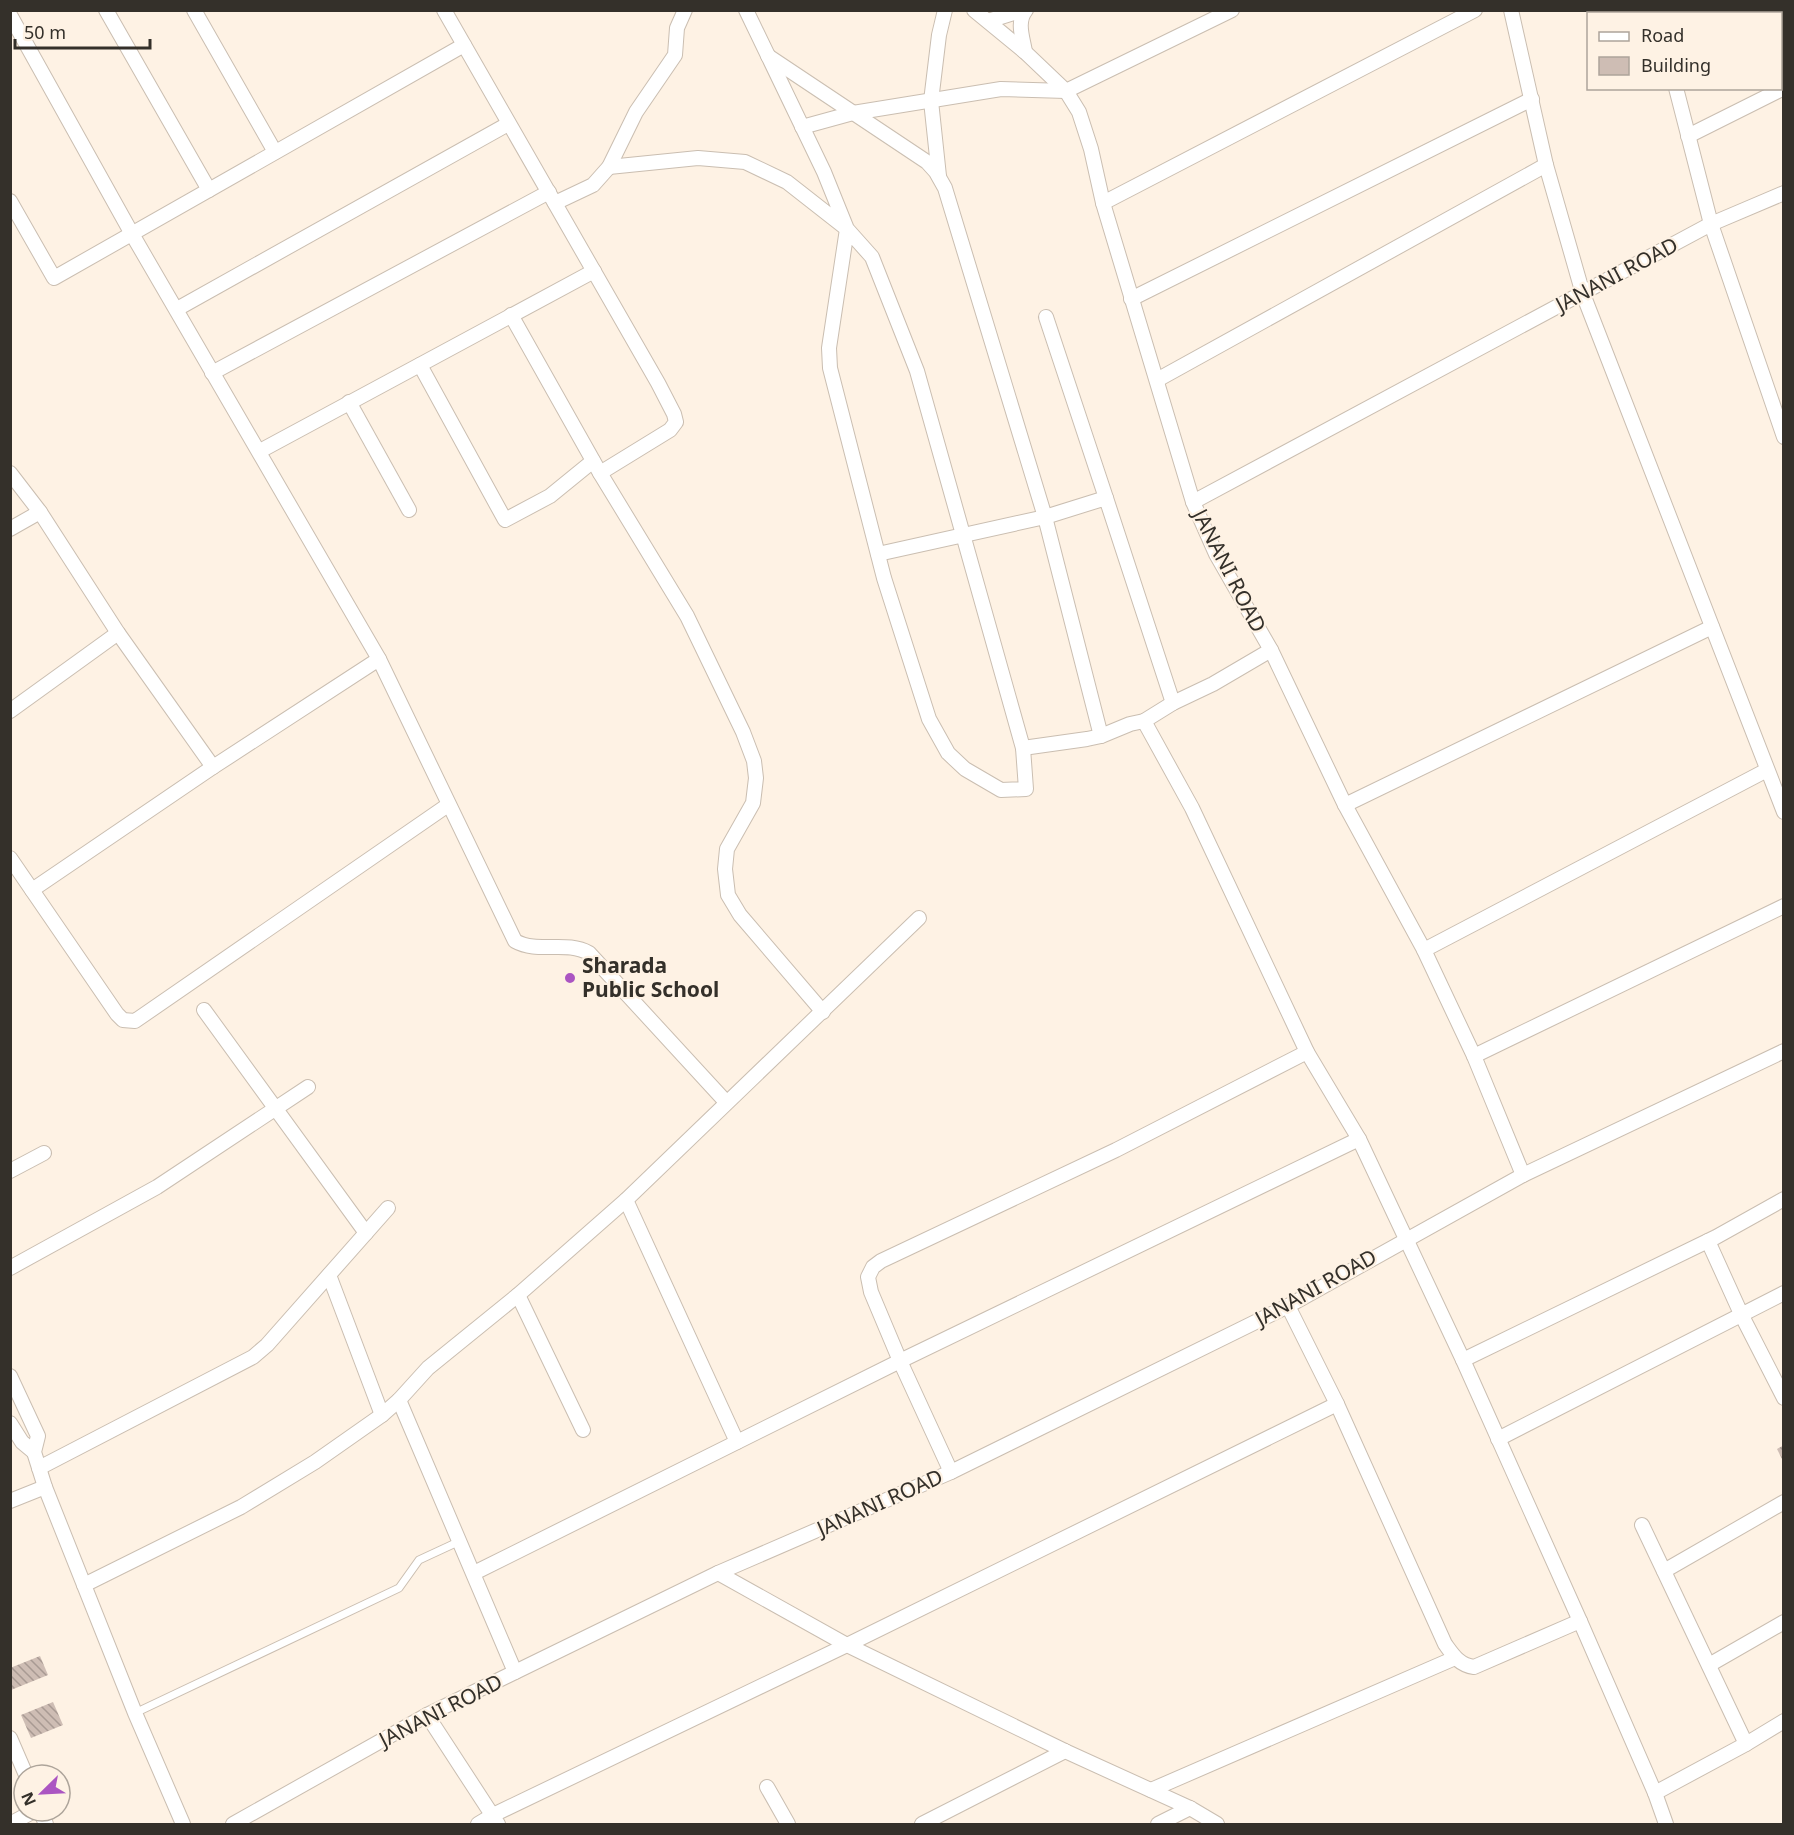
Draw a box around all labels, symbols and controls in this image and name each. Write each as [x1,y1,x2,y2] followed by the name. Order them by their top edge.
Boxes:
[15,12,150,50] scale bar
[1587,12,1782,90] legend
[24,20,66,44] text: 50 m
[1641,23,1684,47] text: Road
[1641,53,1711,77] text: Building
[1549,230,1683,319] street label: JANANI ROAD
[1186,502,1273,637] street label: JANANI ROAD
[582,951,719,1003] place label: Sharada Public School
[563,971,577,985] marker: Sharada Public School
[1248,1242,1381,1333] street label: JANANI ROAD
[810,1462,947,1543] street label: JANANI ROAD
[372,1667,507,1754] street label: JANANI ROAD
[12,1763,72,1823] north arrow
[16,1789,41,1810] text: N

